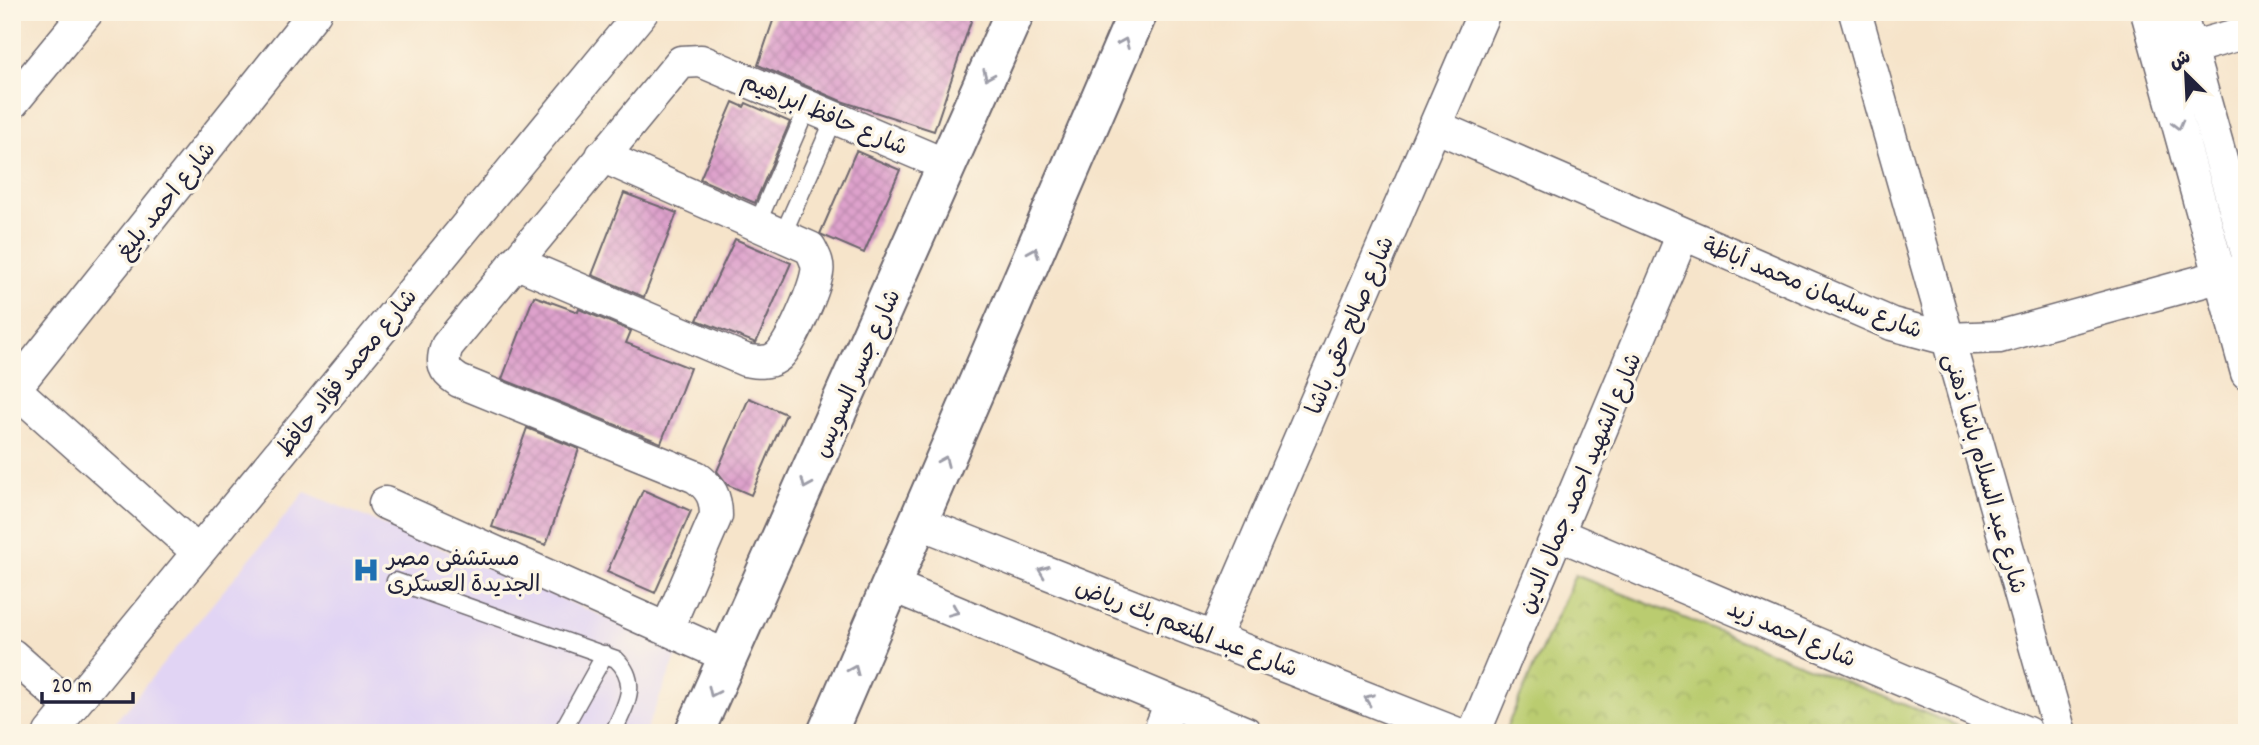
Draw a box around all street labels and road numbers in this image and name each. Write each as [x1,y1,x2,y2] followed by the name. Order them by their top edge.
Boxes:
[735,66,912,166] street label: شارع حافظ ابراهيم
[110,136,226,268] street label: شارع احمد بليغ
[1697,230,1927,349] street label: شارع سليمان محمد أباظة
[1300,232,1405,421] street label: شارع صالح حقى باشا
[270,283,427,466] street label: شارع محمد فؤاد حافظ
[807,285,911,464] street label: شارع جسر السويس
[1512,349,1652,620] street label: شارع الشهيد احمد جمال الدين
[1932,350,2033,598] street label: شارع عبد السلام باشا ذهنى
[1070,573,1302,688] street label: شارع عبد المنعم بك رياض
[1721,594,1860,678] street label: شارع احمد زيد

